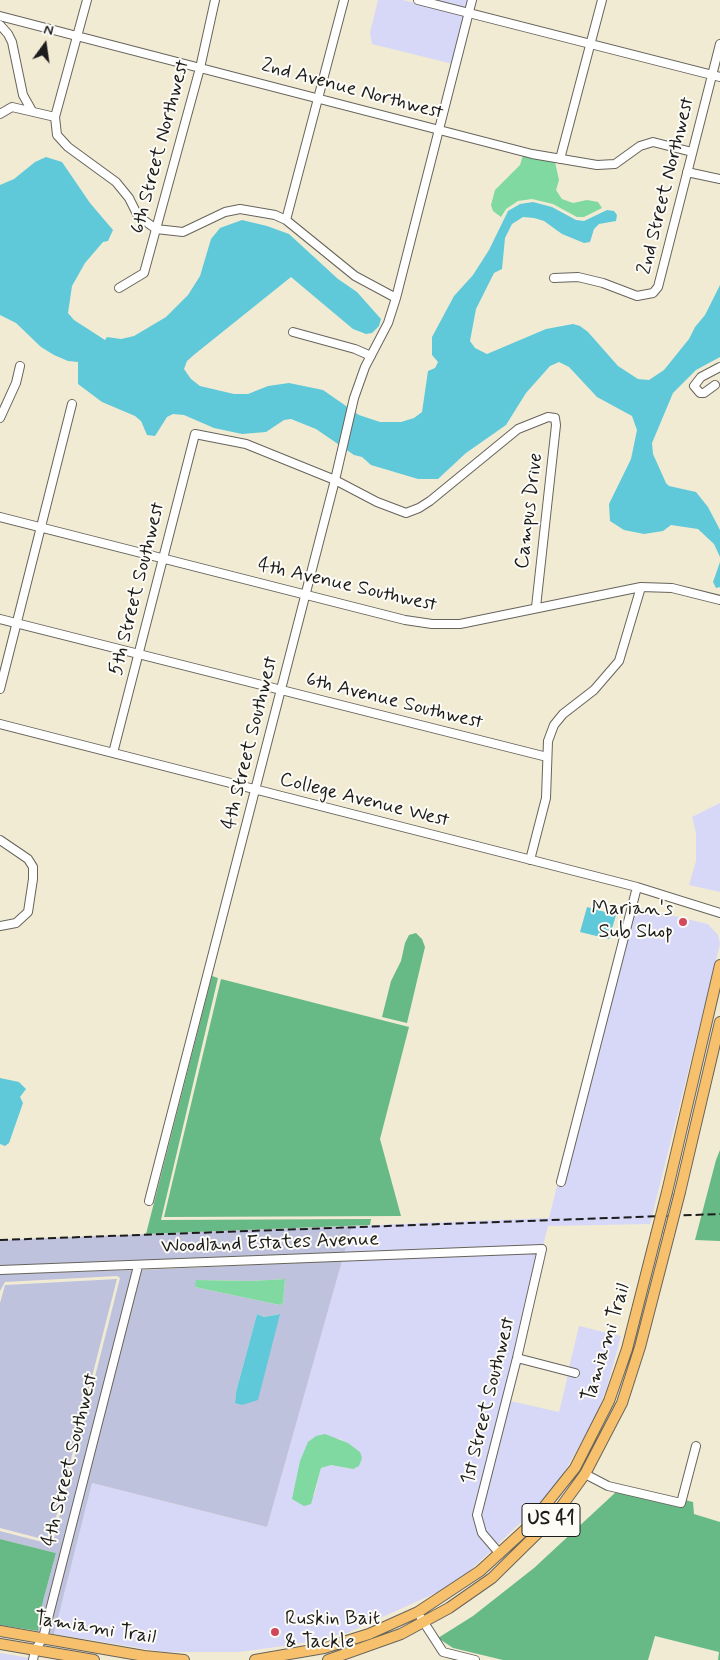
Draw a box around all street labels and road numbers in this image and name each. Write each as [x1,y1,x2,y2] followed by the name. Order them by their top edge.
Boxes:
[258,54,446,126] street label: 2nd Avenue Northwest
[126,57,196,237] street label: 6th Street Northwest
[633,95,701,277] street label: 2nd Street Northwest
[511,451,549,571] street label: Campus Drive
[105,500,171,678] street label: 5th Street Southwest
[255,554,439,618] street label: 4th Avenue Southwest
[218,654,284,832] street label: 4th Street Southwest
[303,668,485,736] street label: 6th Avenue Southwest
[277,768,451,834] street label: College Avenue West
[161,1228,379,1260] street label: Woodland Estates Avenue
[578,1281,636,1405] street label: Tamiami Trail
[457,1315,521,1487] street label: 1st Street Southwest
[38,1371,104,1549] street label: 4th Street Southwest
[522,1504,580,1536] road number: US 41
[33,1608,157,1650] street label: Tamiami Trail

